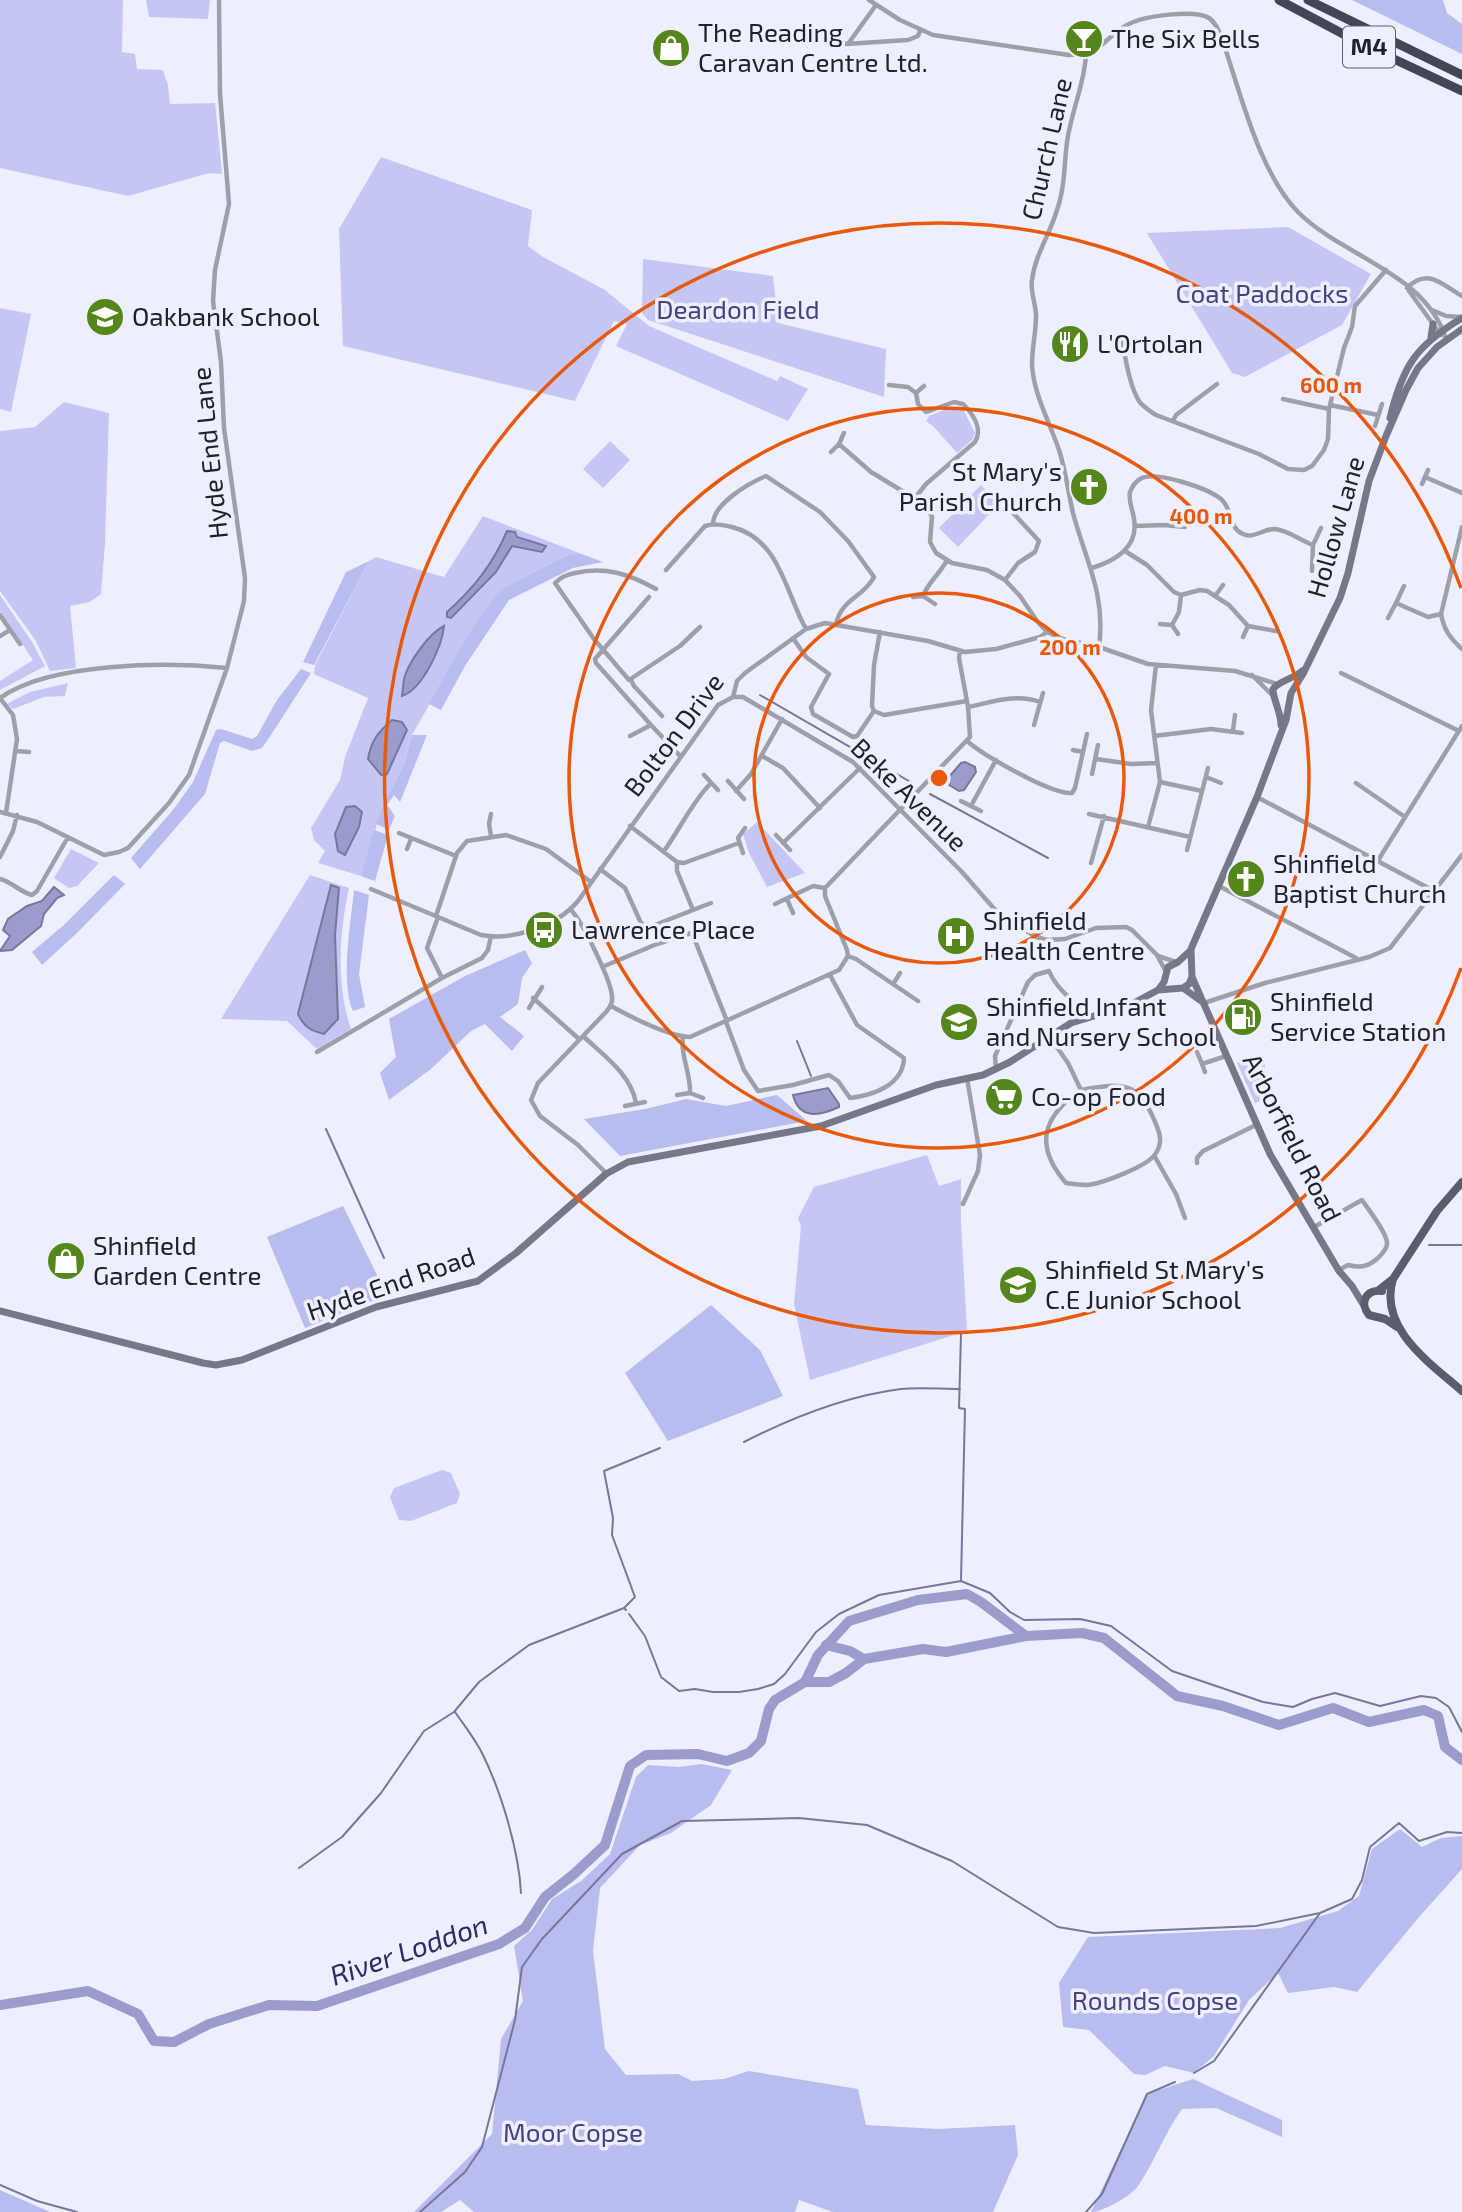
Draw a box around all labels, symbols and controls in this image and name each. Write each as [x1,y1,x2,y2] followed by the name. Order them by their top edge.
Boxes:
[698,16,928,77] place label: The Reading Caravan Centre Ltd.
[1063,18,1105,60] bar icon: The Six Bells
[1111,22,1260,53] place label: The Six Bells
[650,27,692,69] shop icon: The Reading Caravan Centre Ltd.
[1343,27,1395,68] road number: M4
[1014,74,1077,223] street label: Church Lane
[1176,277,1348,308] park label: Coat Paddocks
[656,293,820,324] park label: Deardon Field
[84,296,126,338] school or university icon: Oakbank School
[132,300,320,331] place label: Oakbank School
[1049,323,1091,365] restaurant icon: L'Ortolan
[1097,327,1203,358] place label: L'Ortolan
[184,366,233,541] street label: Hyde End Lane
[1300,372,1362,397] text: 600 m
[1300,452,1370,601] street label: Hollow Lane
[899,455,1062,516] place label: St Mary's Parish Church
[1068,466,1110,508] church icon: St Mary's Parish Church
[1170,503,1232,528] text: 400 m
[1039,634,1101,659] text: 200 m
[617,667,729,802] street label: Bolton Drive
[846,731,974,857] street label: Beke Avenue
[927,766,951,790] centre of rings
[1273,847,1446,908] place label: Shinfield Baptist Church
[1225,858,1267,900] church icon: Shinfield Baptist Church
[983,904,1145,965] place label: Shinfield Health Centre
[523,909,565,951] bus stop icon: Lawrence Place
[571,913,755,944] place label: Lawrence Place
[935,915,977,957] hospital icon: Shinfield Health Centre
[1270,985,1446,1046] place label: Shinfield Service Station
[986,990,1216,1051] place label: Shinfield Infant and Nursery School
[1222,996,1264,1038] fuel station icon: Shinfield Service Station
[938,1001,980,1043] school or university icon: Shinfield Infant and Nursery School
[1238,1048,1349,1227] street label: Arborfield Road
[983,1076,1025,1118] supermarket icon: Co-op Food
[1031,1080,1166,1111] place label: Co-op Food
[93,1229,261,1290] place label: Shinfield Garden Centre
[302,1239,479,1326] street label: Hyde End Road
[45,1240,87,1282] shop icon: Shinfield Garden Centre
[1045,1253,1264,1314] place label: Shinfield St Mary's C.E Junior School
[997,1264,1039,1306] school or university icon: Shinfield St Mary's C.E Junior School
[325,1906,492,1992] water label: River Loddon
[1072,1984,1238,2015] park label: Rounds Copse
[503,2116,643,2147] park label: Moor Copse

